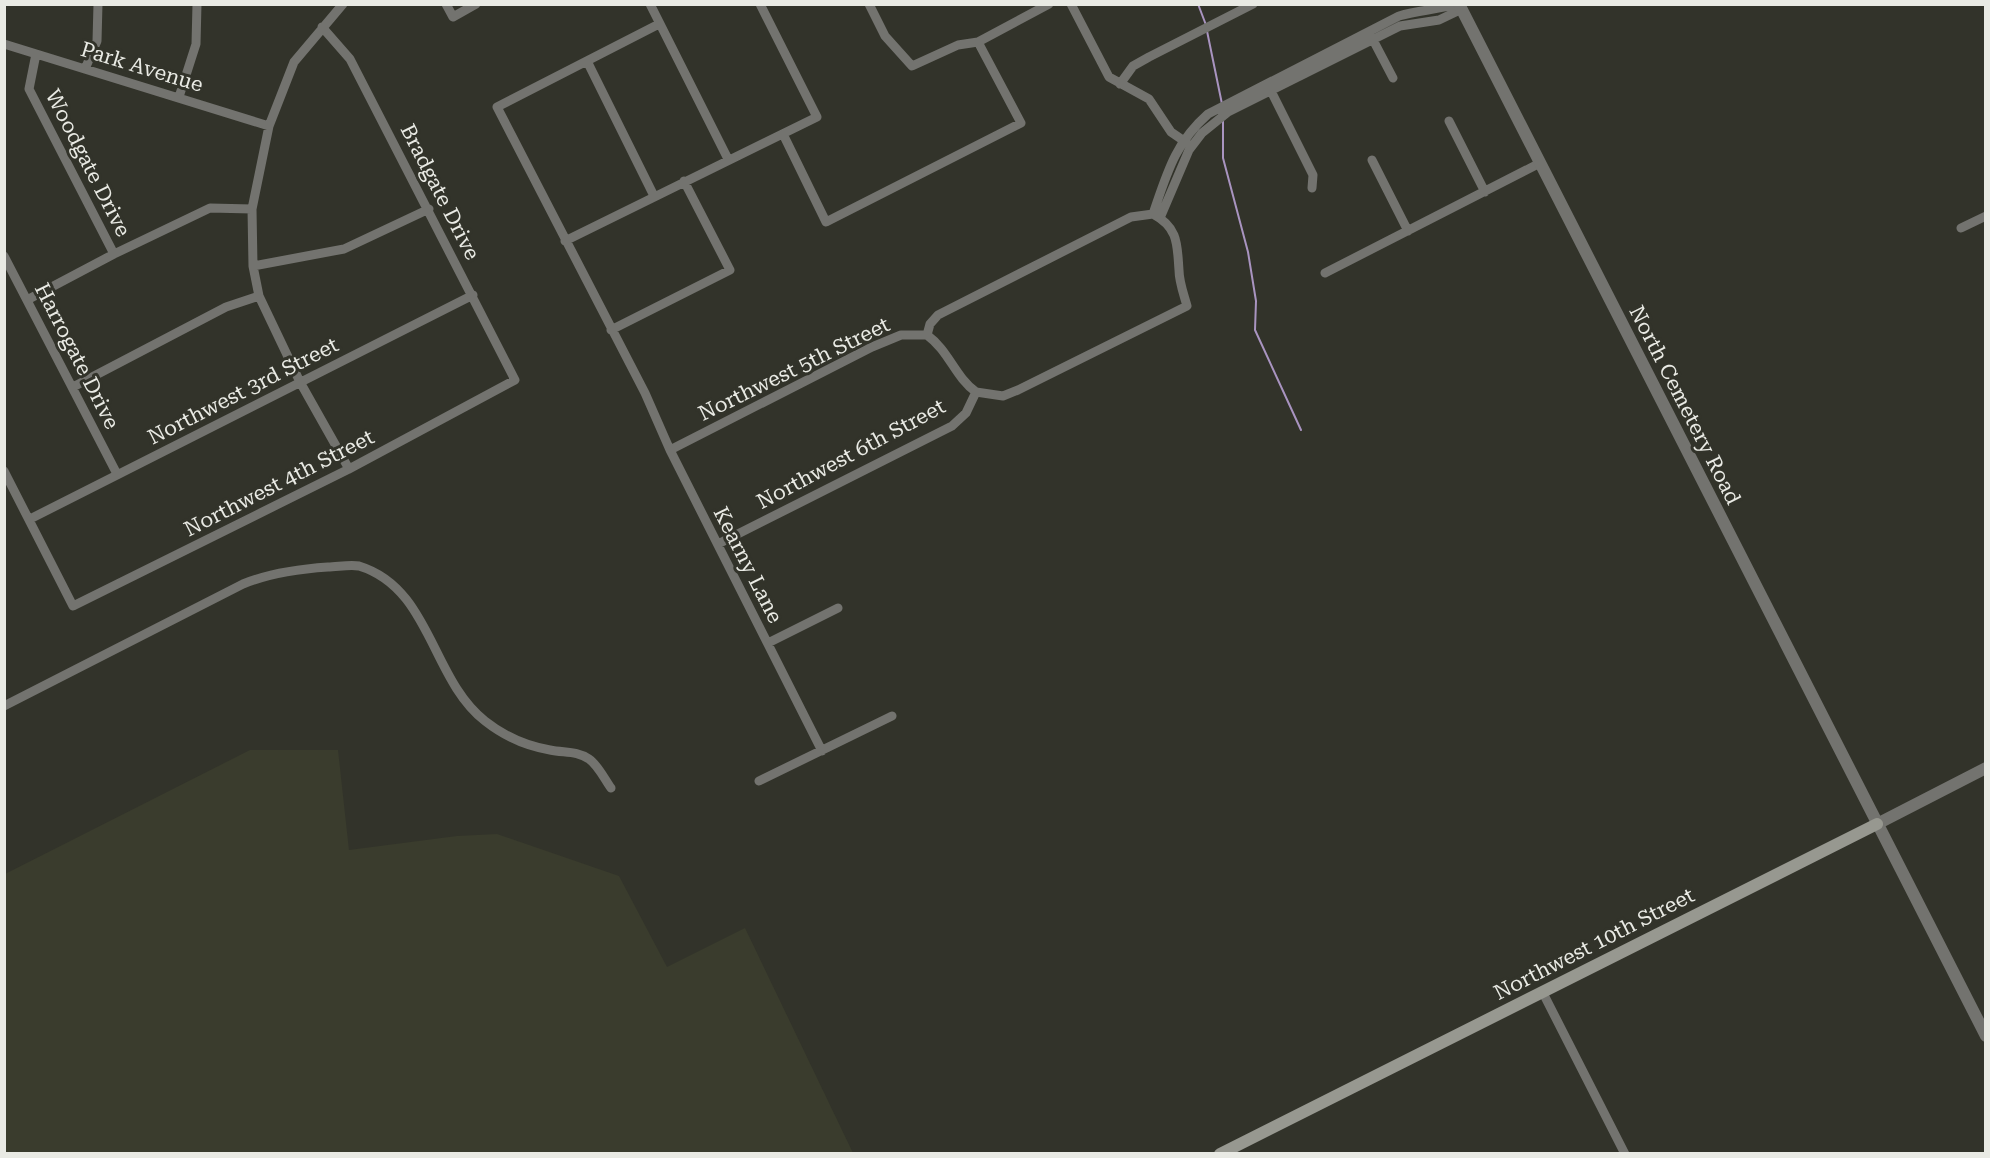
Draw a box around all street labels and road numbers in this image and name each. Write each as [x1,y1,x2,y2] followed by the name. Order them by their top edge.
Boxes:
[78,37,206,97] street label: Park Avenue
[41,85,135,241] street label: Woodgate Drive
[395,120,485,264] street label: Bradgate Drive
[30,279,124,433] street label: Harrogate Drive
[1624,302,1746,509] street label: North Cemetery Road
[694,312,894,426] street label: Northwest 5th Street
[144,332,342,449] street label: Northwest 3rd Street
[753,394,949,514] street label: Northwest 6th Street
[180,425,378,541] street label: Northwest 4th Street
[708,503,788,627] street label: Kearny Lane
[1490,883,1698,1005] street label: Northwest 10th Street

